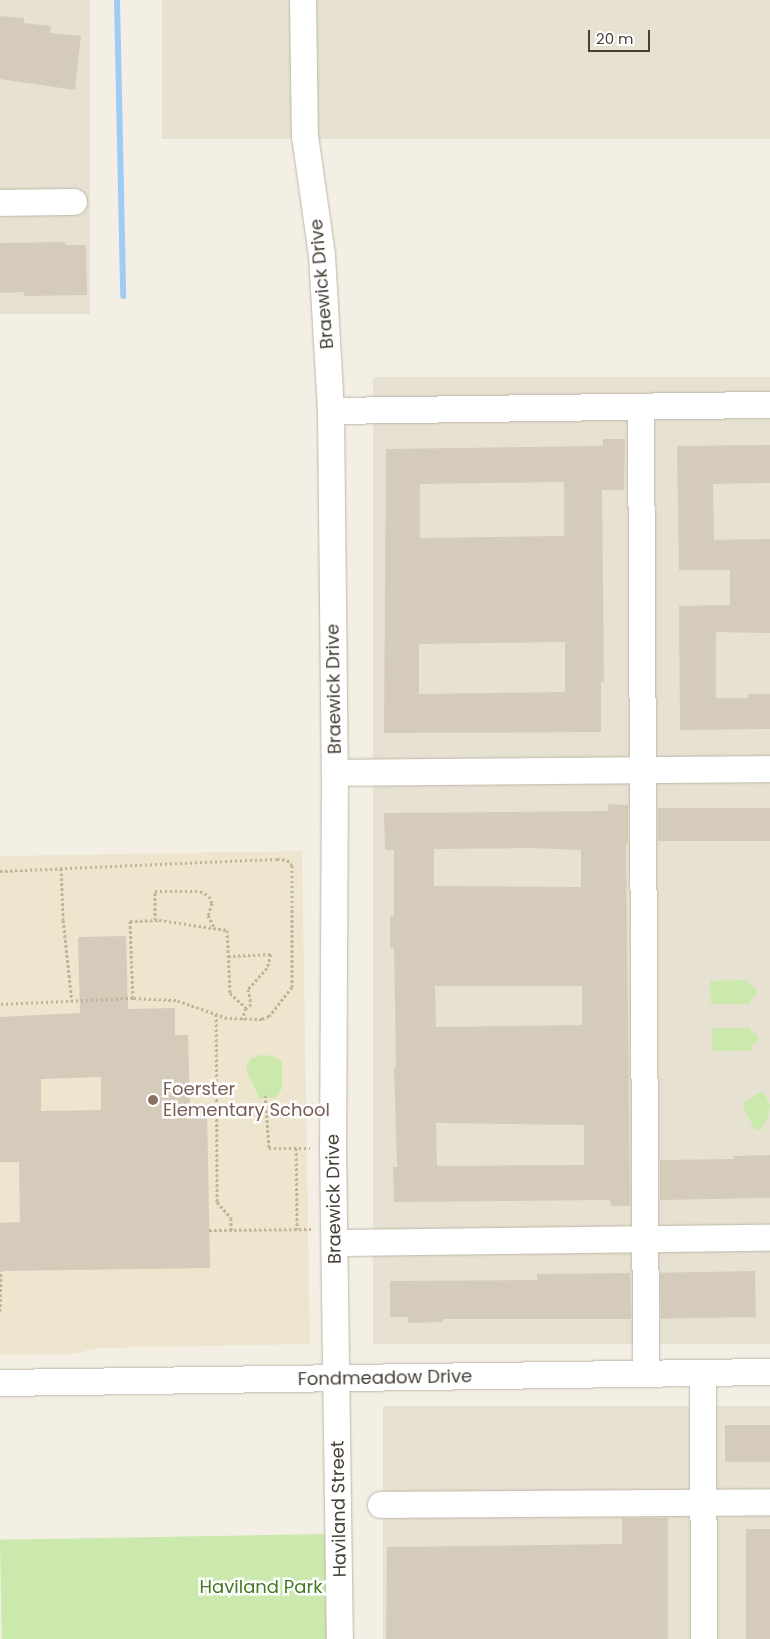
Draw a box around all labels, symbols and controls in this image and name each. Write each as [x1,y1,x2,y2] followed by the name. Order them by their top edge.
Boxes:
[590,20,652,52] scale bar
[596,28,634,49] text: 20 m
[306,218,338,350] street label: Braewick Drive
[322,624,346,754] street label: Braewick Drive
[163,1079,330,1122] place label: Foerster Elementary School
[147,1094,159,1106] marker: Foerster Elementary School
[322,1134,346,1264] street label: Braewick Drive
[298,1366,472,1390] street label: Fondmeadow Drive
[327,1440,351,1578] street label: Haviland Street
[200,1576,322,1598] park label: Haviland Park

